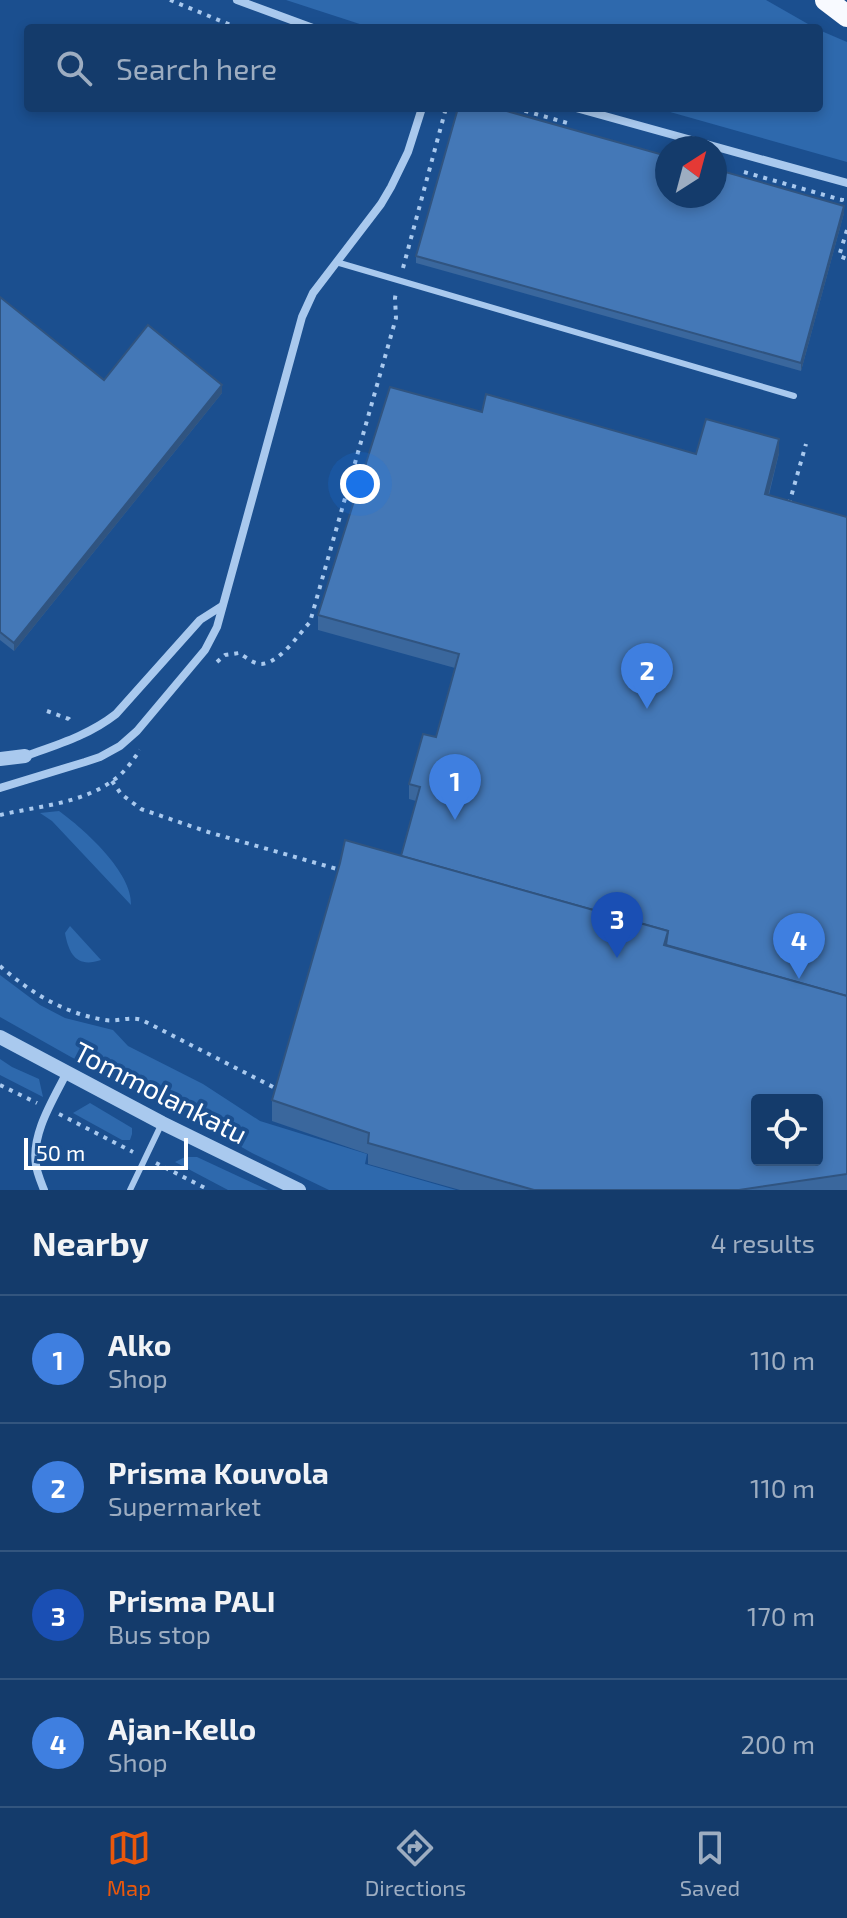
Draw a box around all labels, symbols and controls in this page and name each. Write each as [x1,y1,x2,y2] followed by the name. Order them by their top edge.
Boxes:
[24,24,823,112] search box
[52,46,96,90] icon: search
[116,50,277,86] text: Search here
[655,136,727,208] north arrow
[340,464,380,504] your location
[621,643,673,709] pin: 2
[429,754,481,820] pin: 1
[591,892,643,958] pin: 3
[773,913,825,979] pin: 4
[69,1034,253,1150] street label: Tommolankatu
[751,1094,823,1166] map controls
[751,1094,823,1166] button: locate
[24,1134,188,1170] scale bar
[36,1139,85,1165] text: 50 m
[32,1222,149,1263] text: Nearby
[710,1227,815,1258] text: 4 results
[108,1326,171,1362] text: Alko
[52,1344,64,1375] text: 1
[750,1344,815,1375] text: 110 m
[108,1362,168,1393] text: Shop
[108,1454,329,1490] text: Prisma Kouvola
[50,1472,66,1503] text: 2
[750,1472,815,1503] text: 110 m
[108,1490,261,1521] text: Supermarket
[108,1582,276,1618] text: Prisma PALI
[51,1600,65,1631] text: 3
[747,1600,815,1631] text: 170 m
[108,1618,211,1649] text: Bus stop
[108,1710,256,1746] text: Ajan-Kello
[50,1728,66,1759] text: 4
[740,1728,815,1759] text: 200 m
[108,1746,168,1777] text: Shop
[107,1826,151,1900] tab: Map
[365,1826,466,1900] tab: Directions
[680,1826,740,1900] tab: Saved

